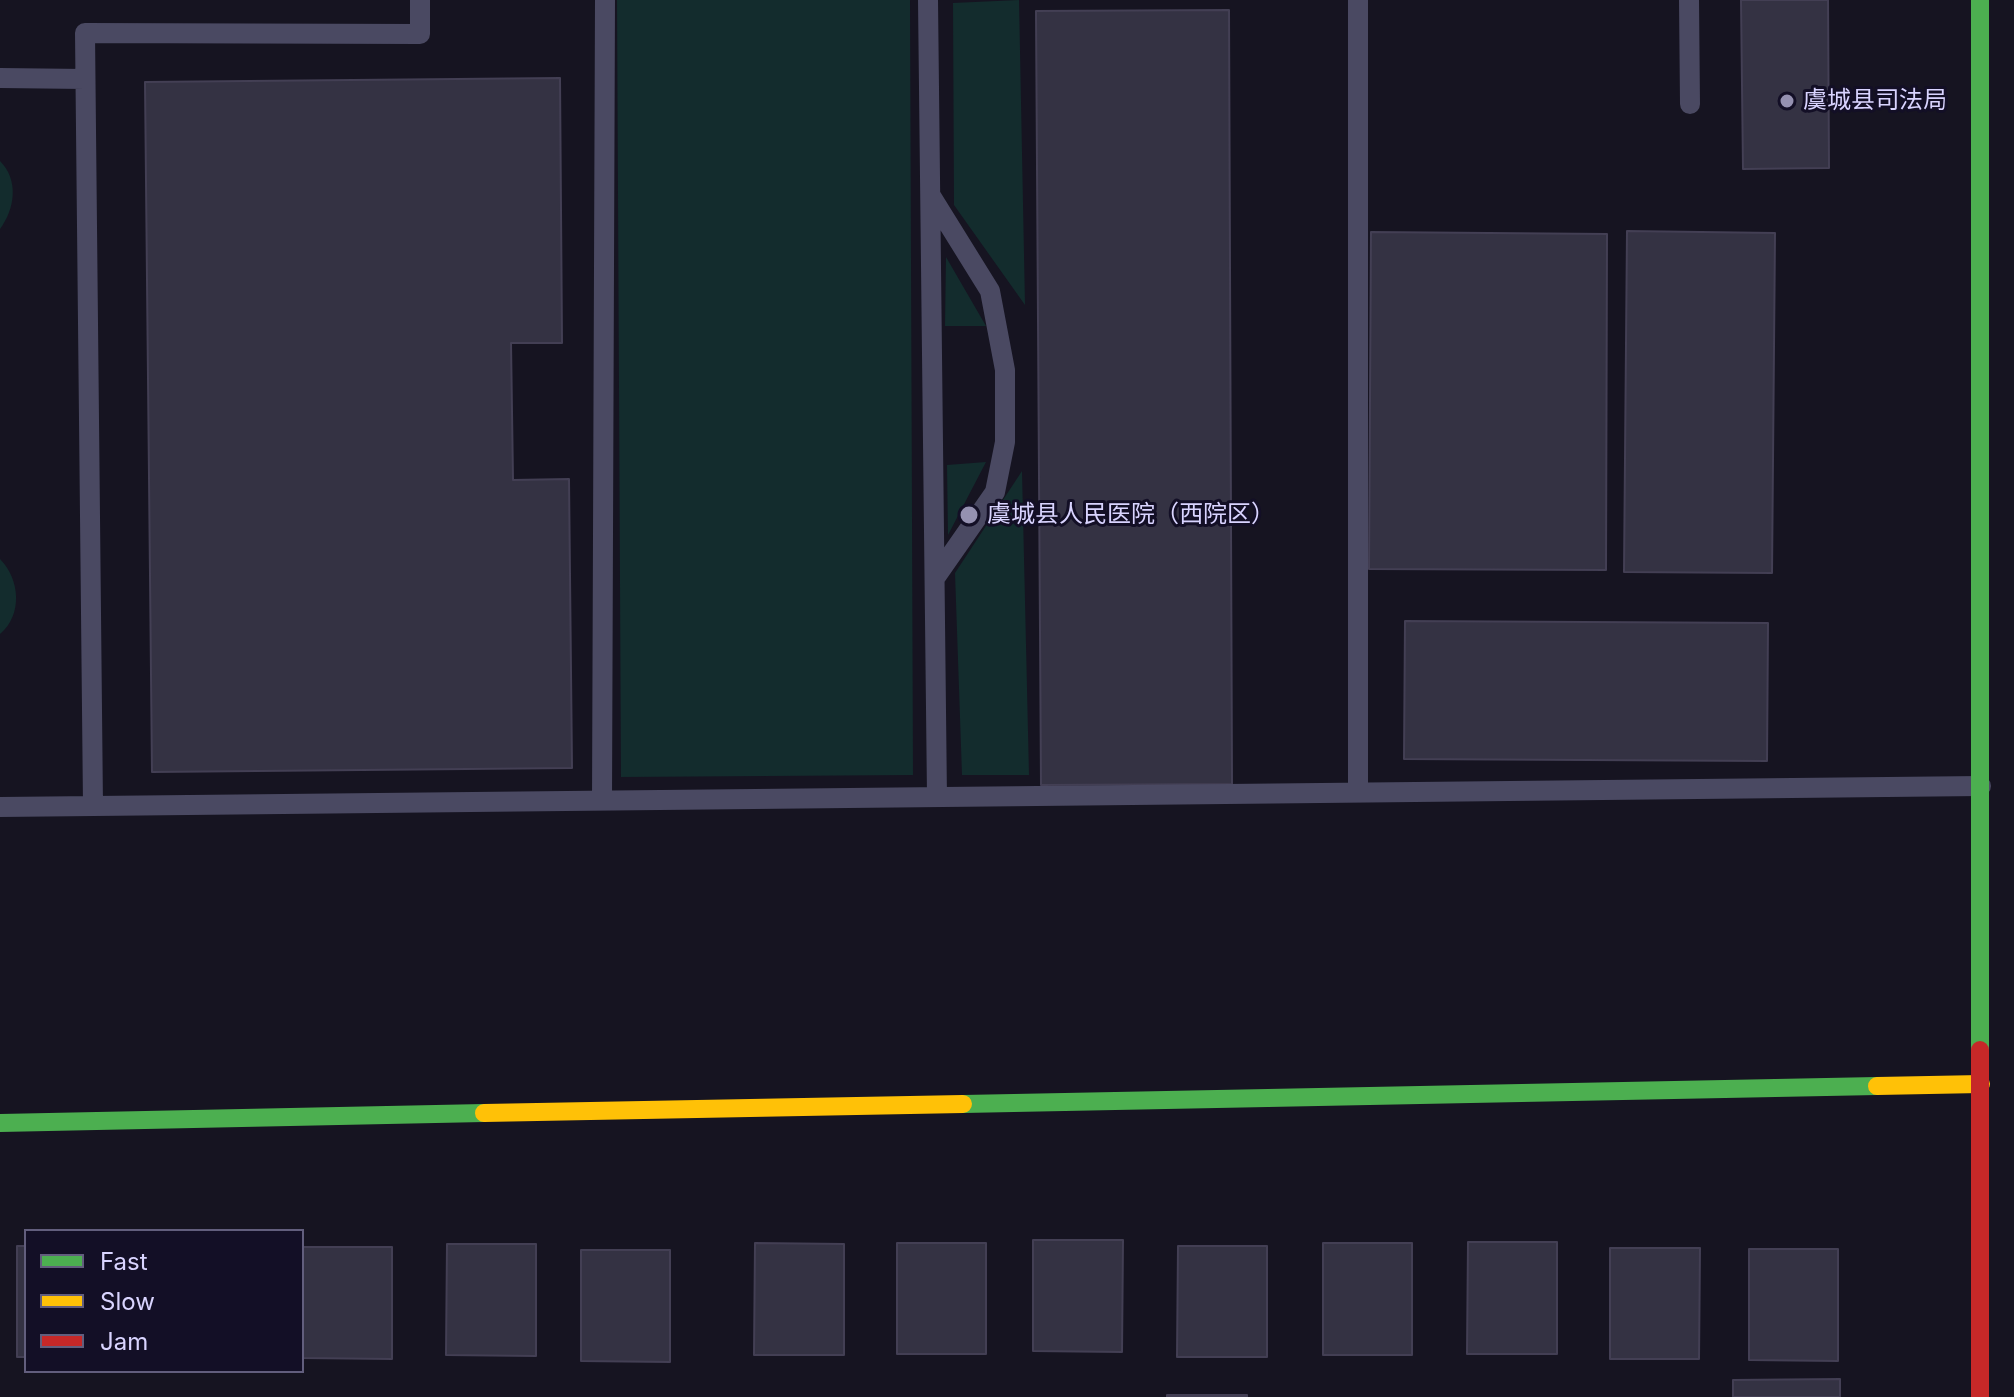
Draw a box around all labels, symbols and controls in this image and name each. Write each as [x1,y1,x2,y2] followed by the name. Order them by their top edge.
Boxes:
[1803,87,1947,115] place label: 虞城县司法局
[1778,92,1796,110] marker: 虞城县司法局
[987,501,1275,529] place label: 虞城县人民医院（西院区）
[958,504,980,526] marker: 虞城县人民医院（西院区）
[24,1229,304,1373] legend
[100,1247,148,1276] text: Fast
[100,1287,155,1316] text: Slow
[100,1327,148,1356] text: Jam

